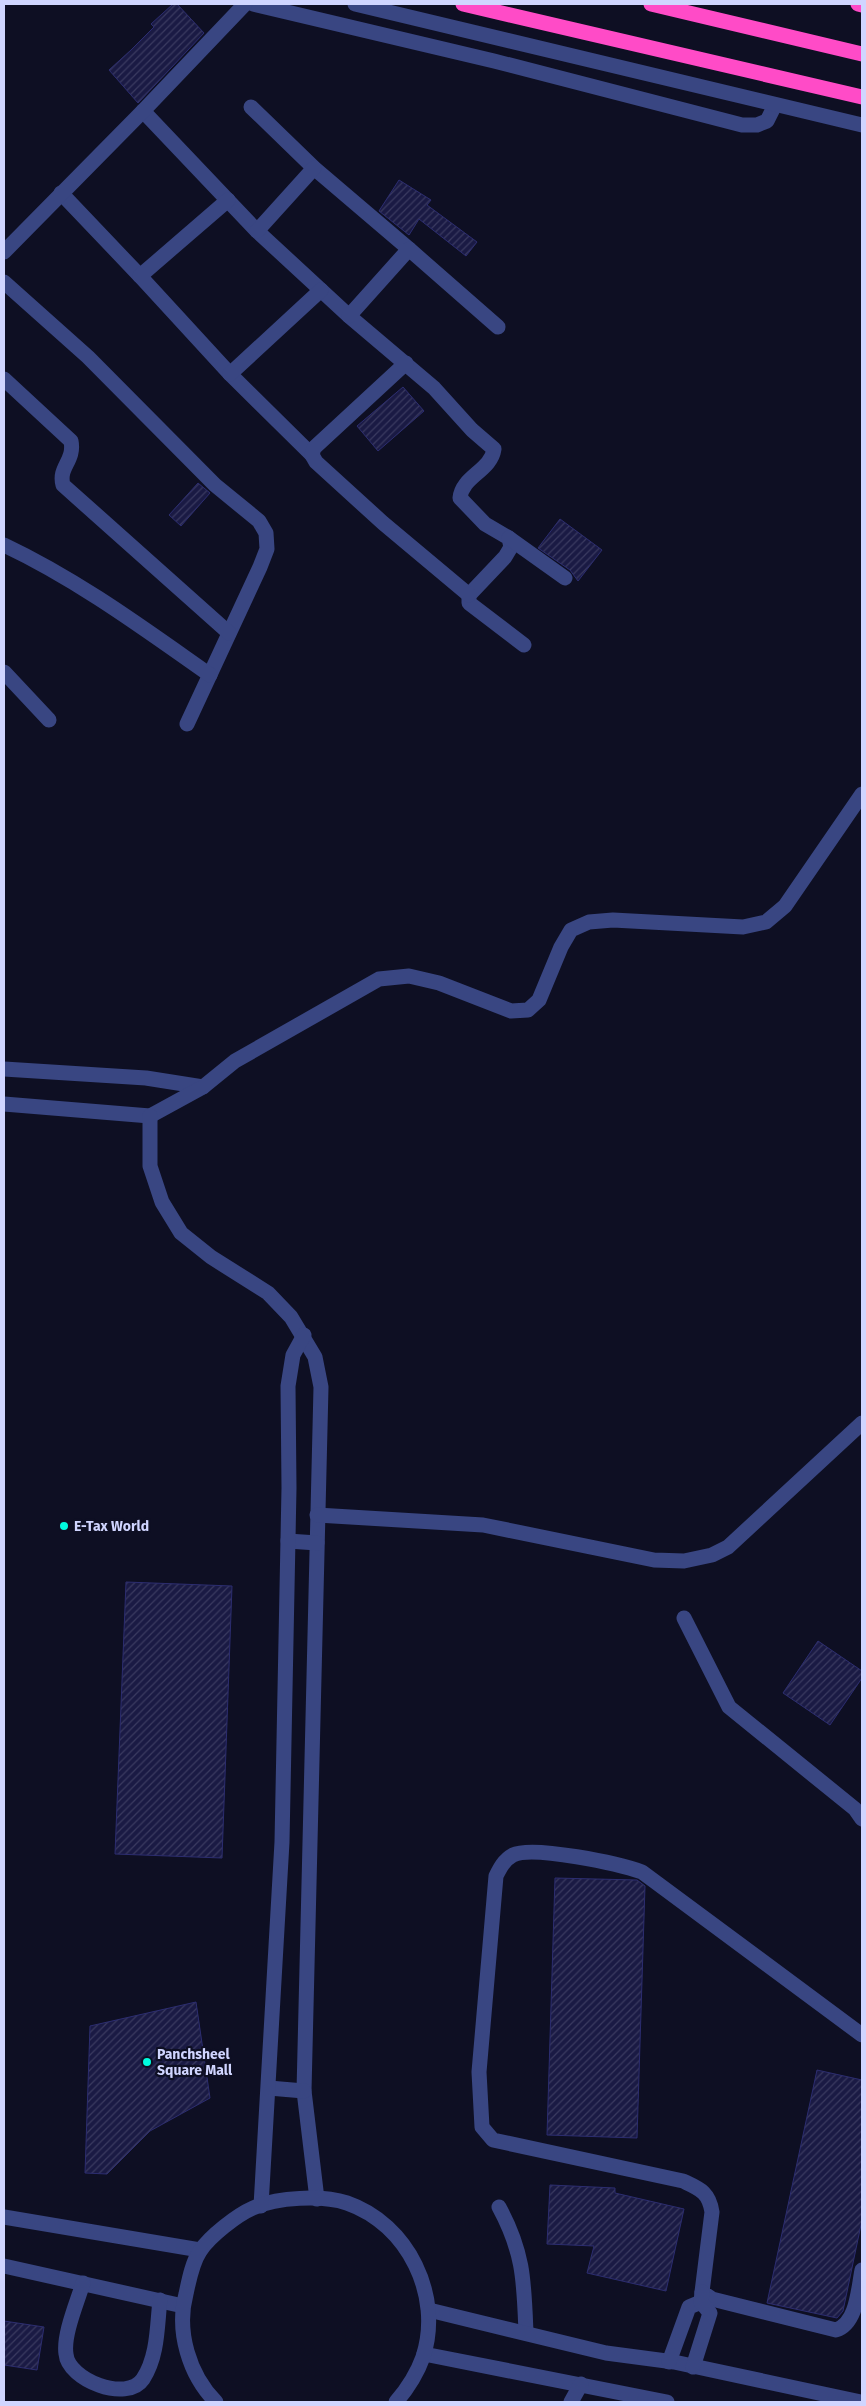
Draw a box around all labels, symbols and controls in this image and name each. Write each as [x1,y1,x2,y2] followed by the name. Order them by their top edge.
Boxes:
[74,1518,149,1535] place label: E-Tax World
[58,1520,70,1532] marker: E-Tax World
[157,2046,233,2079] place label: Panchsheel Square Mall
[141,2056,153,2068] marker: Panchsheel Square Mall

